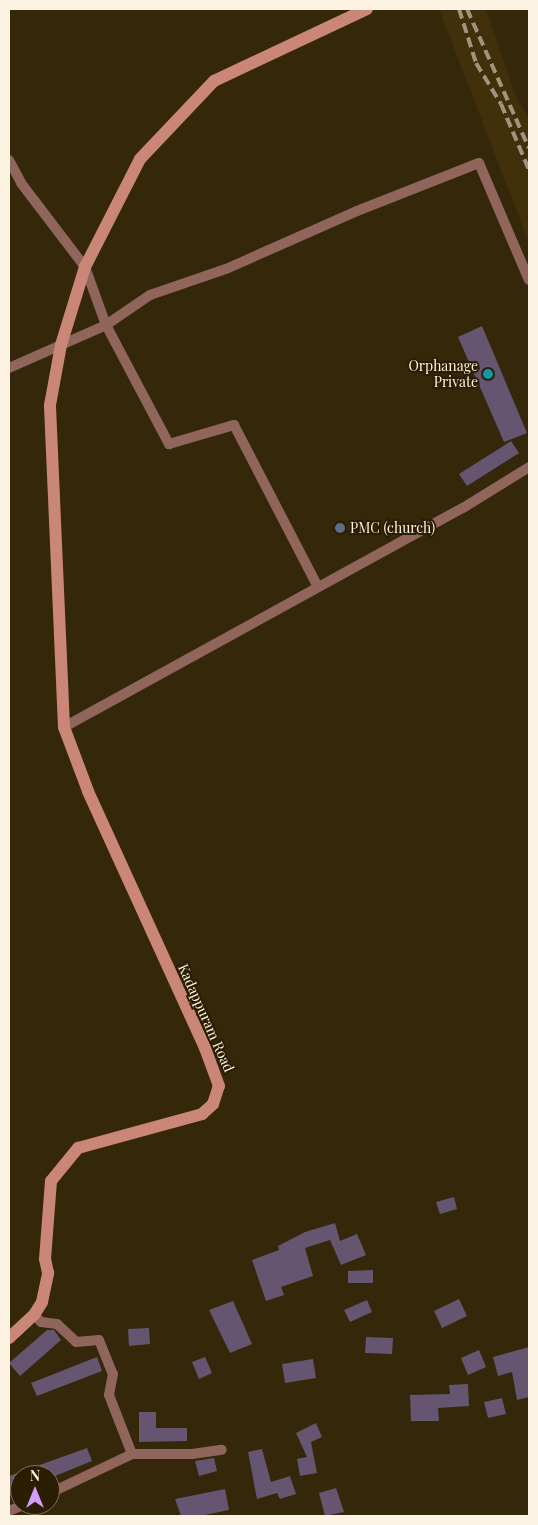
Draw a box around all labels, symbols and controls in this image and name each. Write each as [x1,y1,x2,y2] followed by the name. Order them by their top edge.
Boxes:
[408,358,478,391] place label: Orphanage Private
[482,368,494,380] marker: Orphanage Private
[350,520,435,536] place label: PMC (church)
[334,522,346,534] marker: PMC (church)
[175,961,237,1075] street label: Kadappuram Road
[10,1465,60,1515] north arrow
[30,1466,40,1485] text: N

